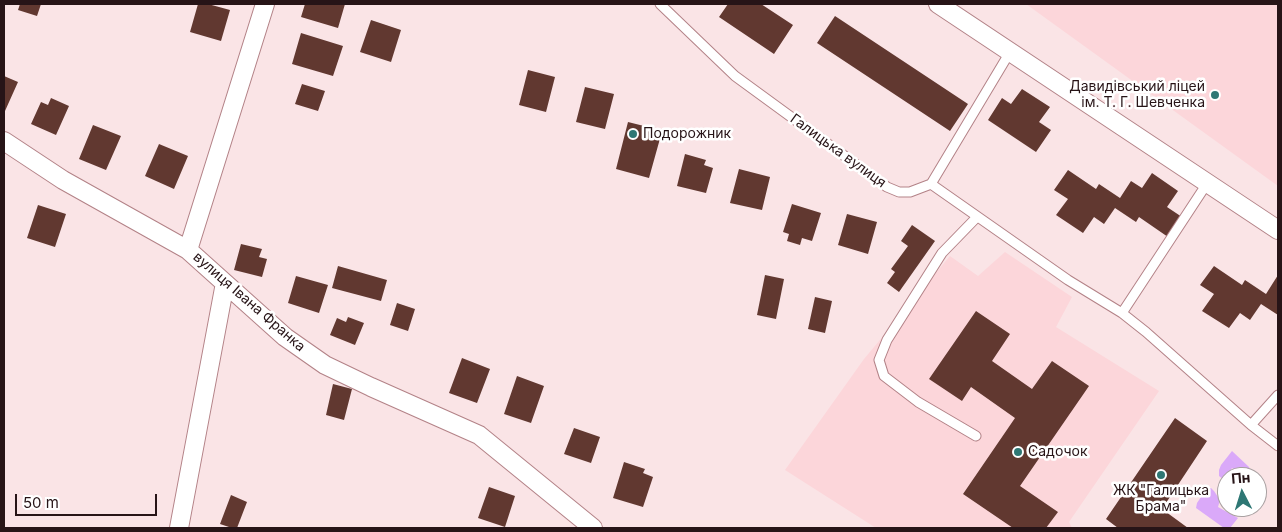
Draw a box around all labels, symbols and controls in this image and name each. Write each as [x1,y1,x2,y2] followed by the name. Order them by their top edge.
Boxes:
[1069,79,1205,111] place label: Давидівський ліцей ім. Т. Г. Шевченка
[1209,89,1221,101] marker: Давидівський ліцей ім. Т. Г. Шевченка
[787,111,889,191] street label: Галицька вулиця
[643,126,731,142] place label: Подорожник
[627,128,639,140] marker: Подорожник
[190,249,308,355] street label: вулиця Івана Франка
[1028,444,1087,460] place label: Садочок
[1012,446,1024,458] marker: Садочок
[1217,467,1267,517] north arrow
[1230,468,1251,487] text: Пн
[1155,469,1167,481] marker: ЖК "Галицька Брама"
[1113,483,1209,516] place label: ЖК "Галицька Брама"
[18,484,160,516] scale bar
[23,493,59,512] text: 50 m

